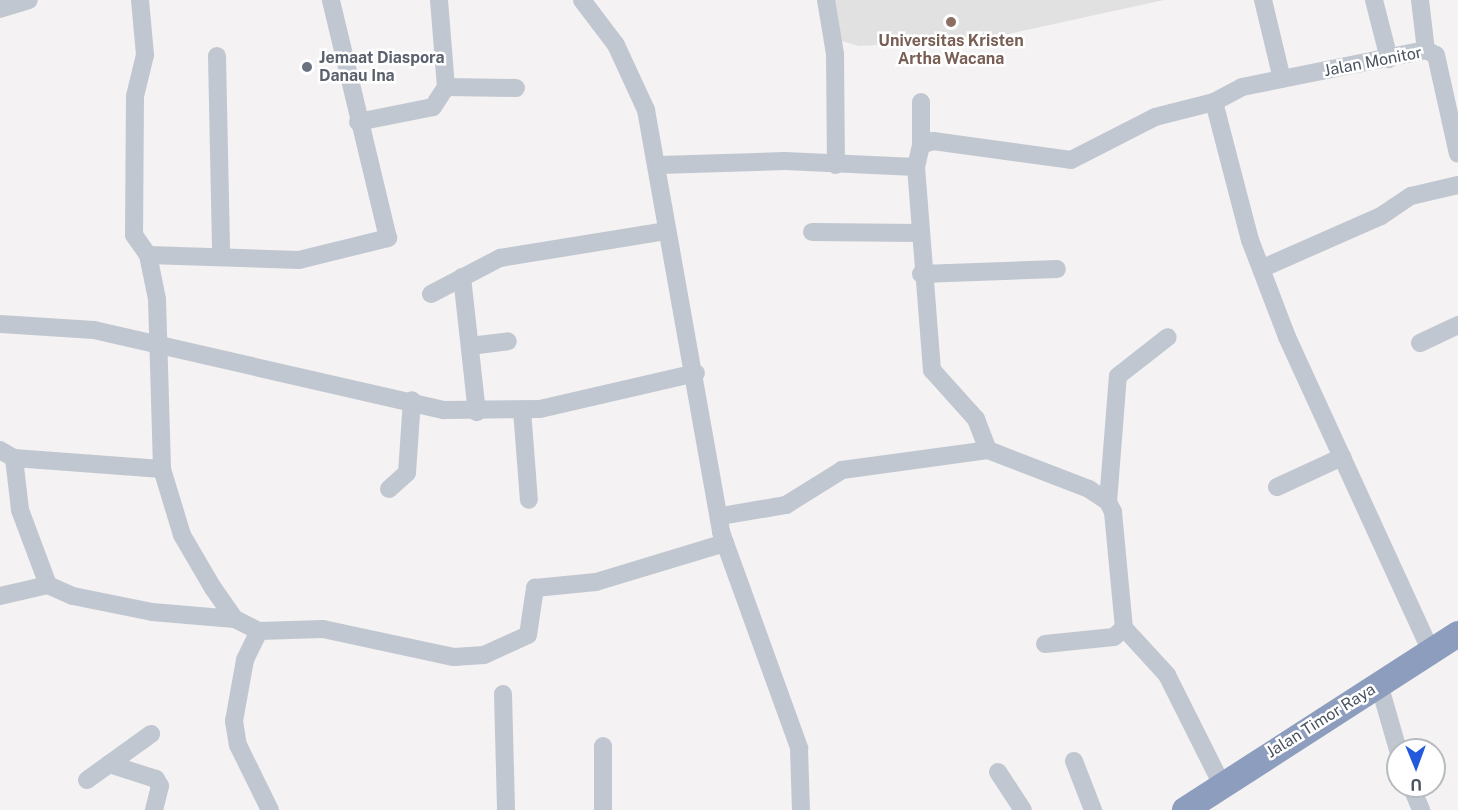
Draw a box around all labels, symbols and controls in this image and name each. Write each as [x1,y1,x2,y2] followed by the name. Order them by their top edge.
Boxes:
[944,15,958,29] marker: Universitas Kristen Artha Wacana
[878,31,1024,69] place label: Universitas Kristen Artha Wacana
[1322,43,1424,81] street label: Jalan Monitor
[319,48,445,86] place label: Jemaat Diaspora Danau Ina
[300,60,314,74] marker: Jemaat Diaspora Danau Ina
[1263,680,1379,762] street label: Jalan Timor Raya
[1386,738,1446,798] north arrow
[1410,775,1422,794] text: U

